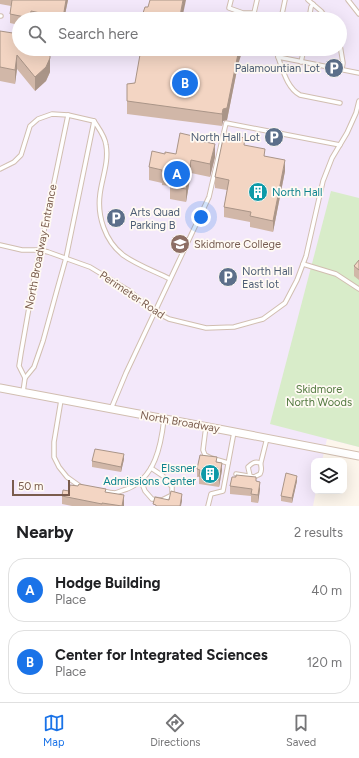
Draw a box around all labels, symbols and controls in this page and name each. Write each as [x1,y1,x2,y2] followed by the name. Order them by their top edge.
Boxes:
[12,12,347,56] search box
[26,23,48,45] icon: search
[58,25,138,43] text: Search here
[323,57,345,79] parking icon: Palamountian Lot
[235,62,320,75] place label: Palamountian Lot
[172,68,198,98] pin: B
[263,126,285,148] parking icon: North Hall Lot
[191,131,260,144] place label: North Hall Lot
[164,159,190,189] pin: A
[247,181,269,203] building icon: North Hall
[22,183,60,311] street label: North Broadway Entrance
[272,186,322,199] place label: North Hall
[130,206,180,232] place label: Arts Quad Parking B
[105,207,127,229] parking icon: Arts Quad Parking B
[191,207,211,227] your location
[169,233,191,255] school or university icon: Skidmore College
[194,238,281,251] place label: Skidmore College
[242,265,292,291] place label: North Hall East lot
[217,266,239,288] parking icon: North Hall East lot
[97,268,167,322] street label: Perimeter Road
[286,383,352,409] park label: Skidmore North Woods
[139,409,221,435] street label: North Broadway
[311,458,347,494] map controls
[311,458,347,494] button: layers
[103,462,196,488] place label: Elssner Admissions Center
[199,463,221,485] building icon: Elssner Admissions Center
[12,478,70,497] scale bar
[18,480,43,493] text: 50 m
[16,522,74,542] text: Nearby
[294,525,343,540] text: 2 results
[55,574,161,592] text: Hodge Building
[25,583,35,598] text: A
[311,583,342,598] text: 40 m
[55,592,86,607] text: Place
[55,646,268,664] text: Center for Integrated Sciences
[26,655,34,670] text: B
[307,655,342,670] text: 120 m
[55,664,86,679] text: Place
[43,712,65,749] tab: Map
[150,712,200,749] tab: Directions
[286,712,316,749] tab: Saved

